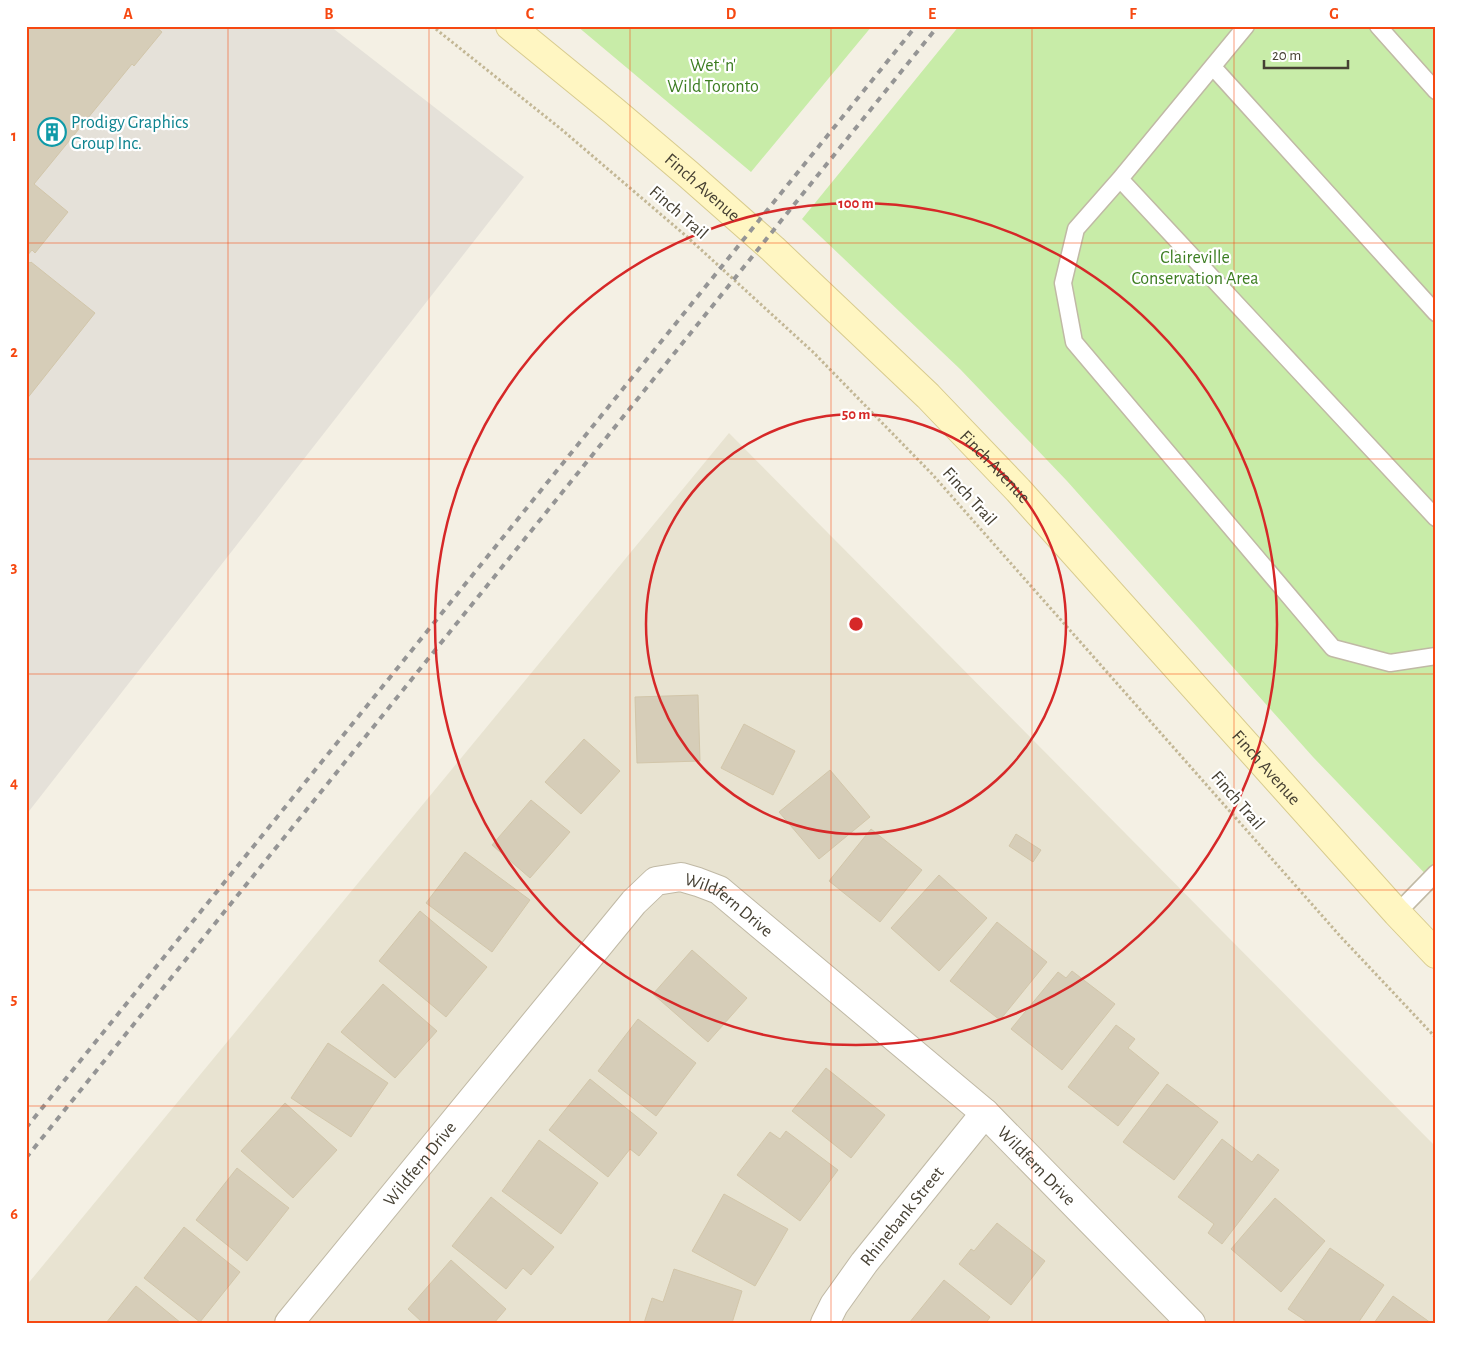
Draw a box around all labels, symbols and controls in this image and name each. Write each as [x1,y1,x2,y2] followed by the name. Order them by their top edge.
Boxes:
[123,6,133,22] text: A
[324,6,334,22] text: B
[526,6,535,22] text: C
[726,6,737,22] text: D
[928,6,936,22] text: E
[1129,6,1137,22] text: F
[1329,6,1339,22] text: G
[1264,38,1348,70] scale bar
[1272,48,1301,63] text: 20 m
[667,57,759,96] park label: Wet 'n' Wild Toronto
[71,114,189,153] place label: Prodigy Graphics Group Inc.
[37,117,67,147] building icon: Prodigy Graphics Group Inc.
[11,128,17,144] text: 1
[661,150,743,225] street label: Finch Avenue
[646,183,711,243] street label: Finch Trail
[838,196,874,211] text: 100 m
[1131,249,1259,288] park label: Claireville Conservation Area
[10,344,18,360] text: 2
[842,407,870,422] text: 50 m
[956,427,1033,507] street label: Finch Avenue
[939,464,1000,529] street label: Finch Trail
[11,559,18,575] text: 3
[847,615,865,633] centre of rings
[1228,727,1304,809] street label: Finch Avenue
[1207,768,1267,833] street label: Finch Trail
[10,775,18,791] text: 4
[682,871,776,941] street label: Wildfern Drive
[11,991,18,1007] text: 5
[381,1119,460,1210] street label: Wildfern Drive
[993,1123,1078,1209] street label: Wildfern Drive
[857,1164,948,1270] street label: Rhinebank Street
[10,1206,18,1222] text: 6

